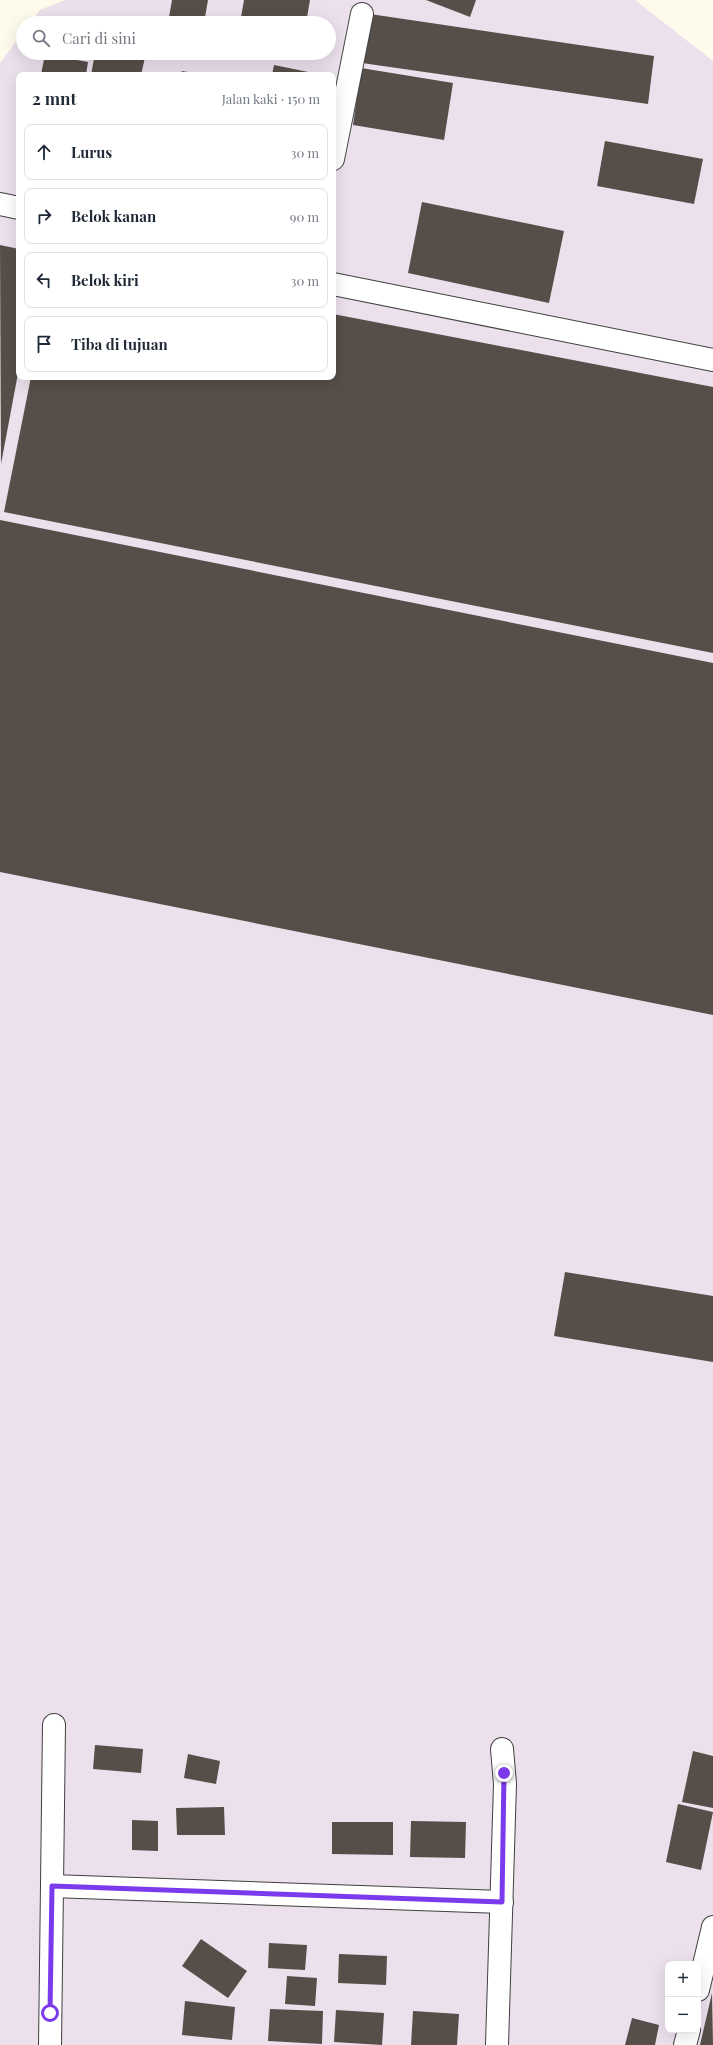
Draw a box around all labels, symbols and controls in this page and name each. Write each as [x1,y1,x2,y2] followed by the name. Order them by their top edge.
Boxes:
[16,16,336,60] search box
[30,27,52,49] icon: search
[62,28,136,48] text: Cari di sini
[32,87,77,109] text: 2 mnt
[222,90,320,107] text: Jalan kaki · 150 m
[33,141,55,163] icon: ahead
[71,142,112,162] text: Lurus
[291,144,319,161] text: 30 m
[33,205,55,227] icon: right
[71,206,156,226] text: Belok kanan
[290,208,319,225] text: 90 m
[33,269,55,291] icon: left
[71,270,139,290] text: Belok kiri
[291,272,319,289] text: 30 m
[33,333,55,355] icon: arrive
[71,334,168,354] text: Tiba di tujuan
[495,1764,513,1782] route end
[665,1961,701,2033] map controls
[665,1961,701,1997] button: +
[665,1997,701,2033] button: −
[41,2004,59,2022] route start

